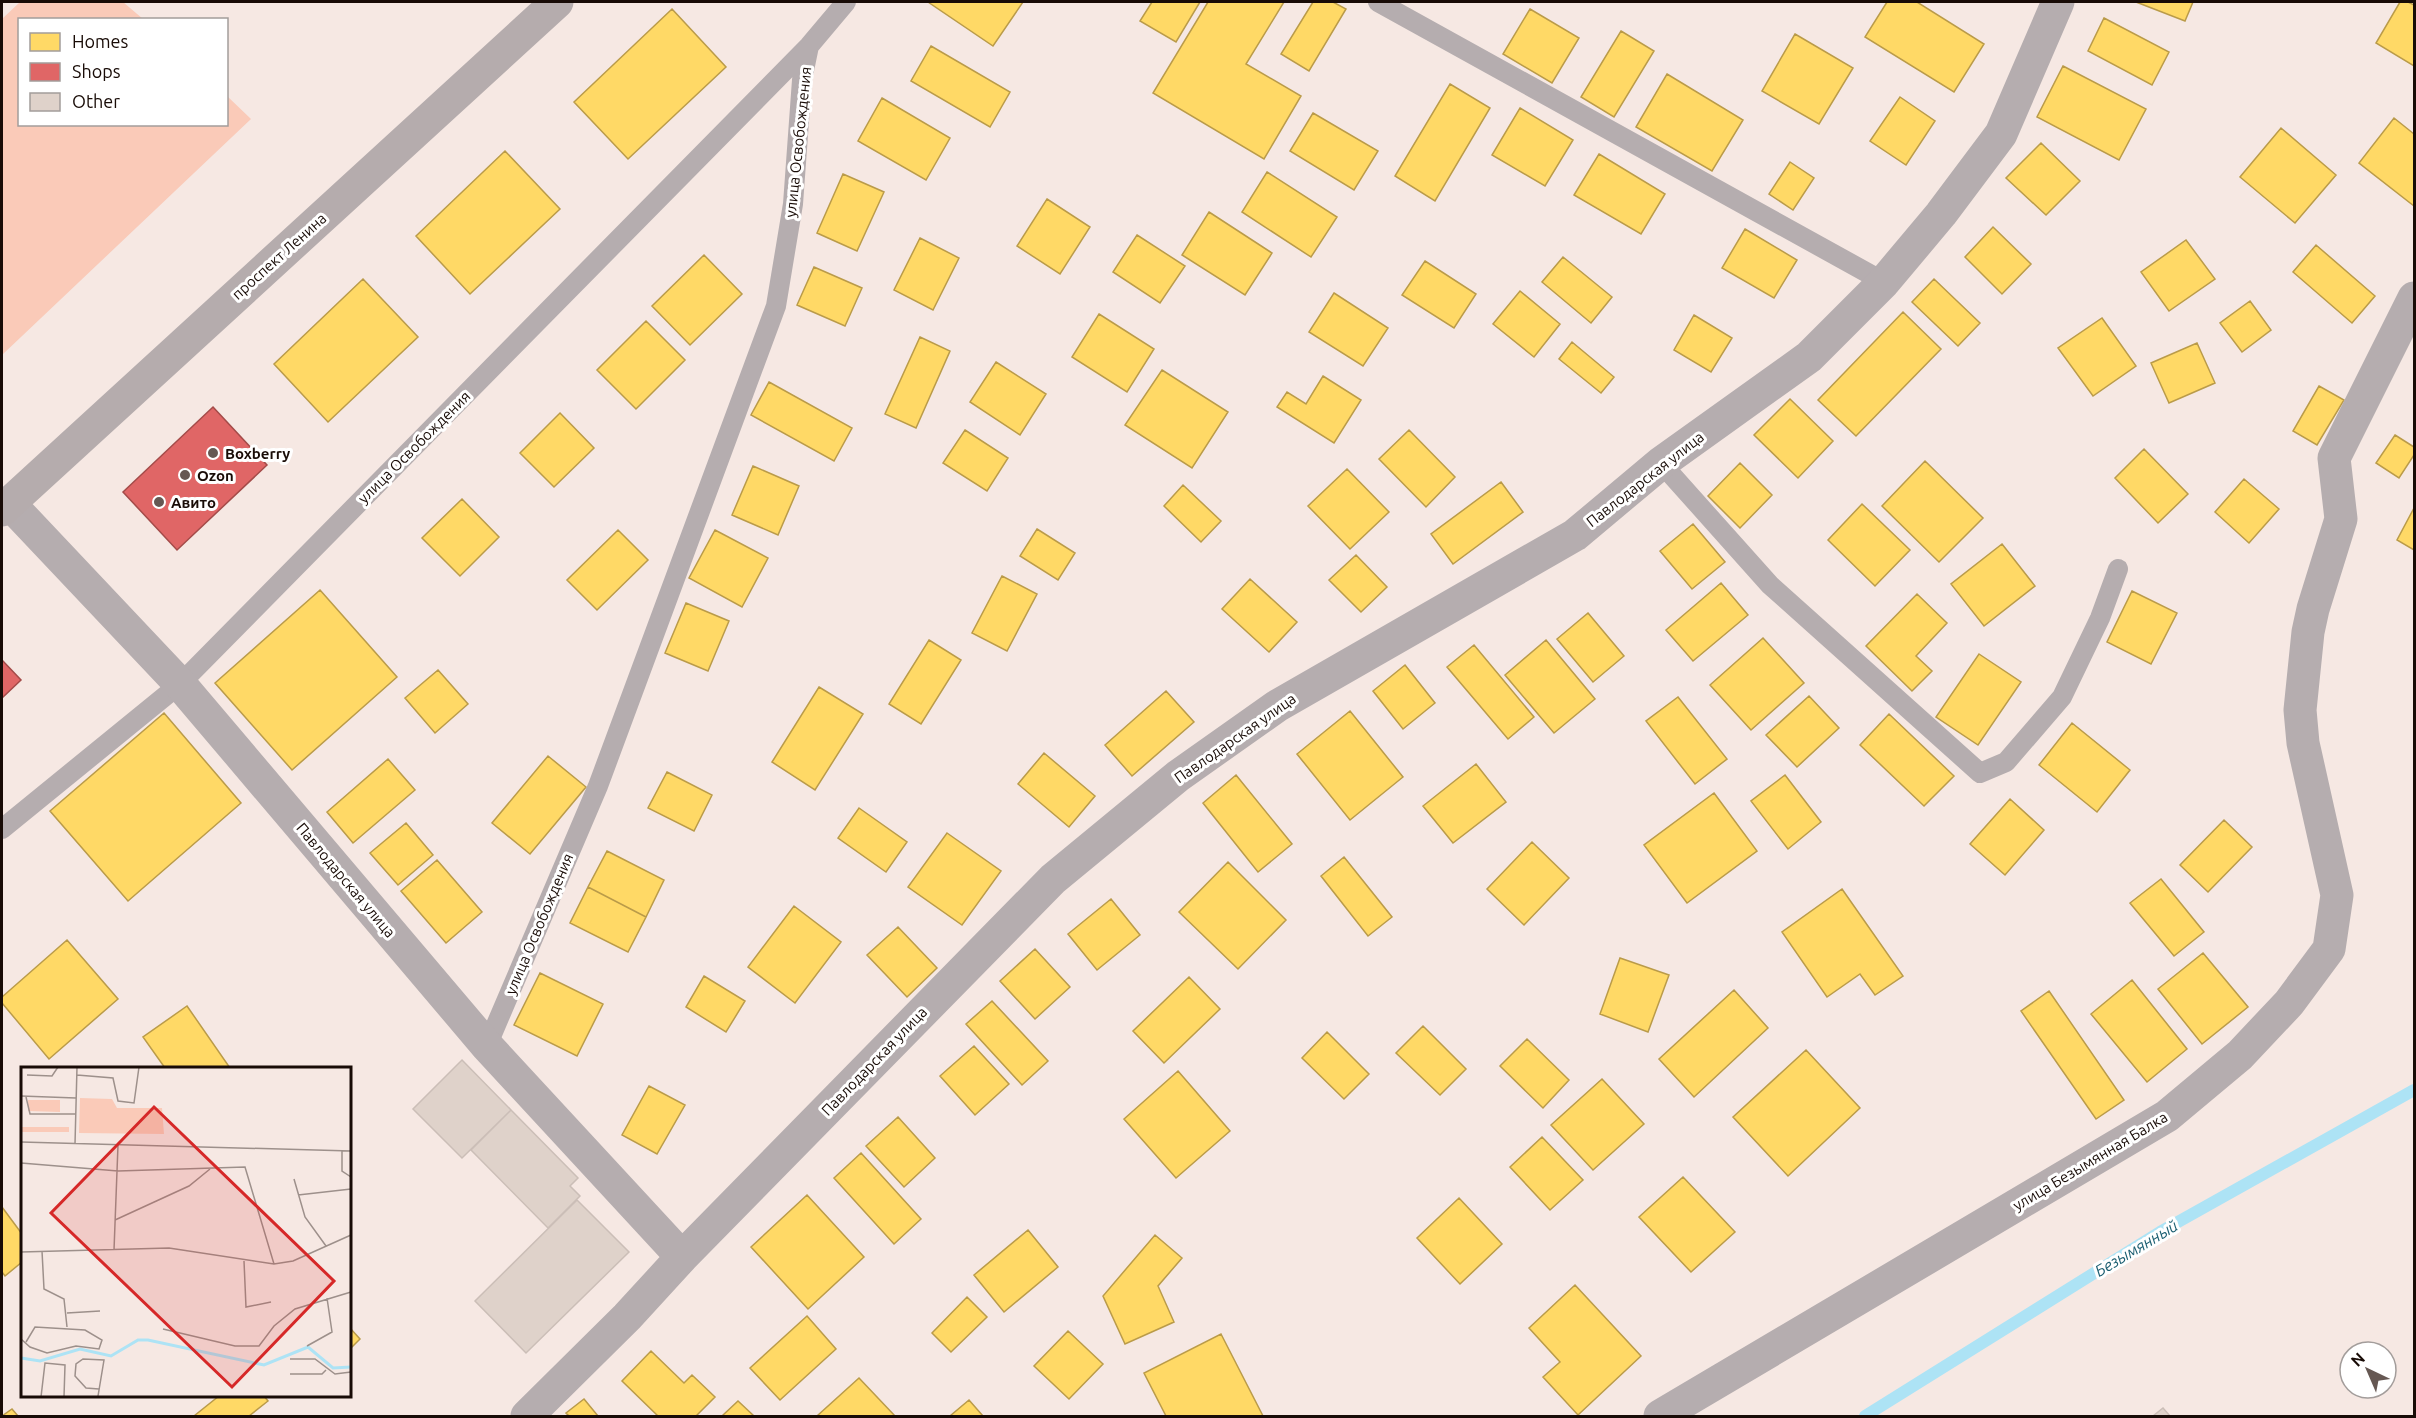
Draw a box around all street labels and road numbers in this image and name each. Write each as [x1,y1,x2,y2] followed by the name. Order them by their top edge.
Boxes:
[782,66,814,218] street label: улица Освобождения
[228,209,330,303] street label: проспект Ленина
[354,387,474,507] street label: улица Освобождения
[1583,428,1707,530] street label: Павлодарская улица
[1171,690,1299,786] street label: Павлодарская улица
[293,819,399,941] street label: Павлодарская улица
[502,851,576,997] street label: улица Освобождения
[818,1003,930,1119] street label: Павлодарская улица
[2010,1108,2170,1214] street label: улица Безымянная Балка

